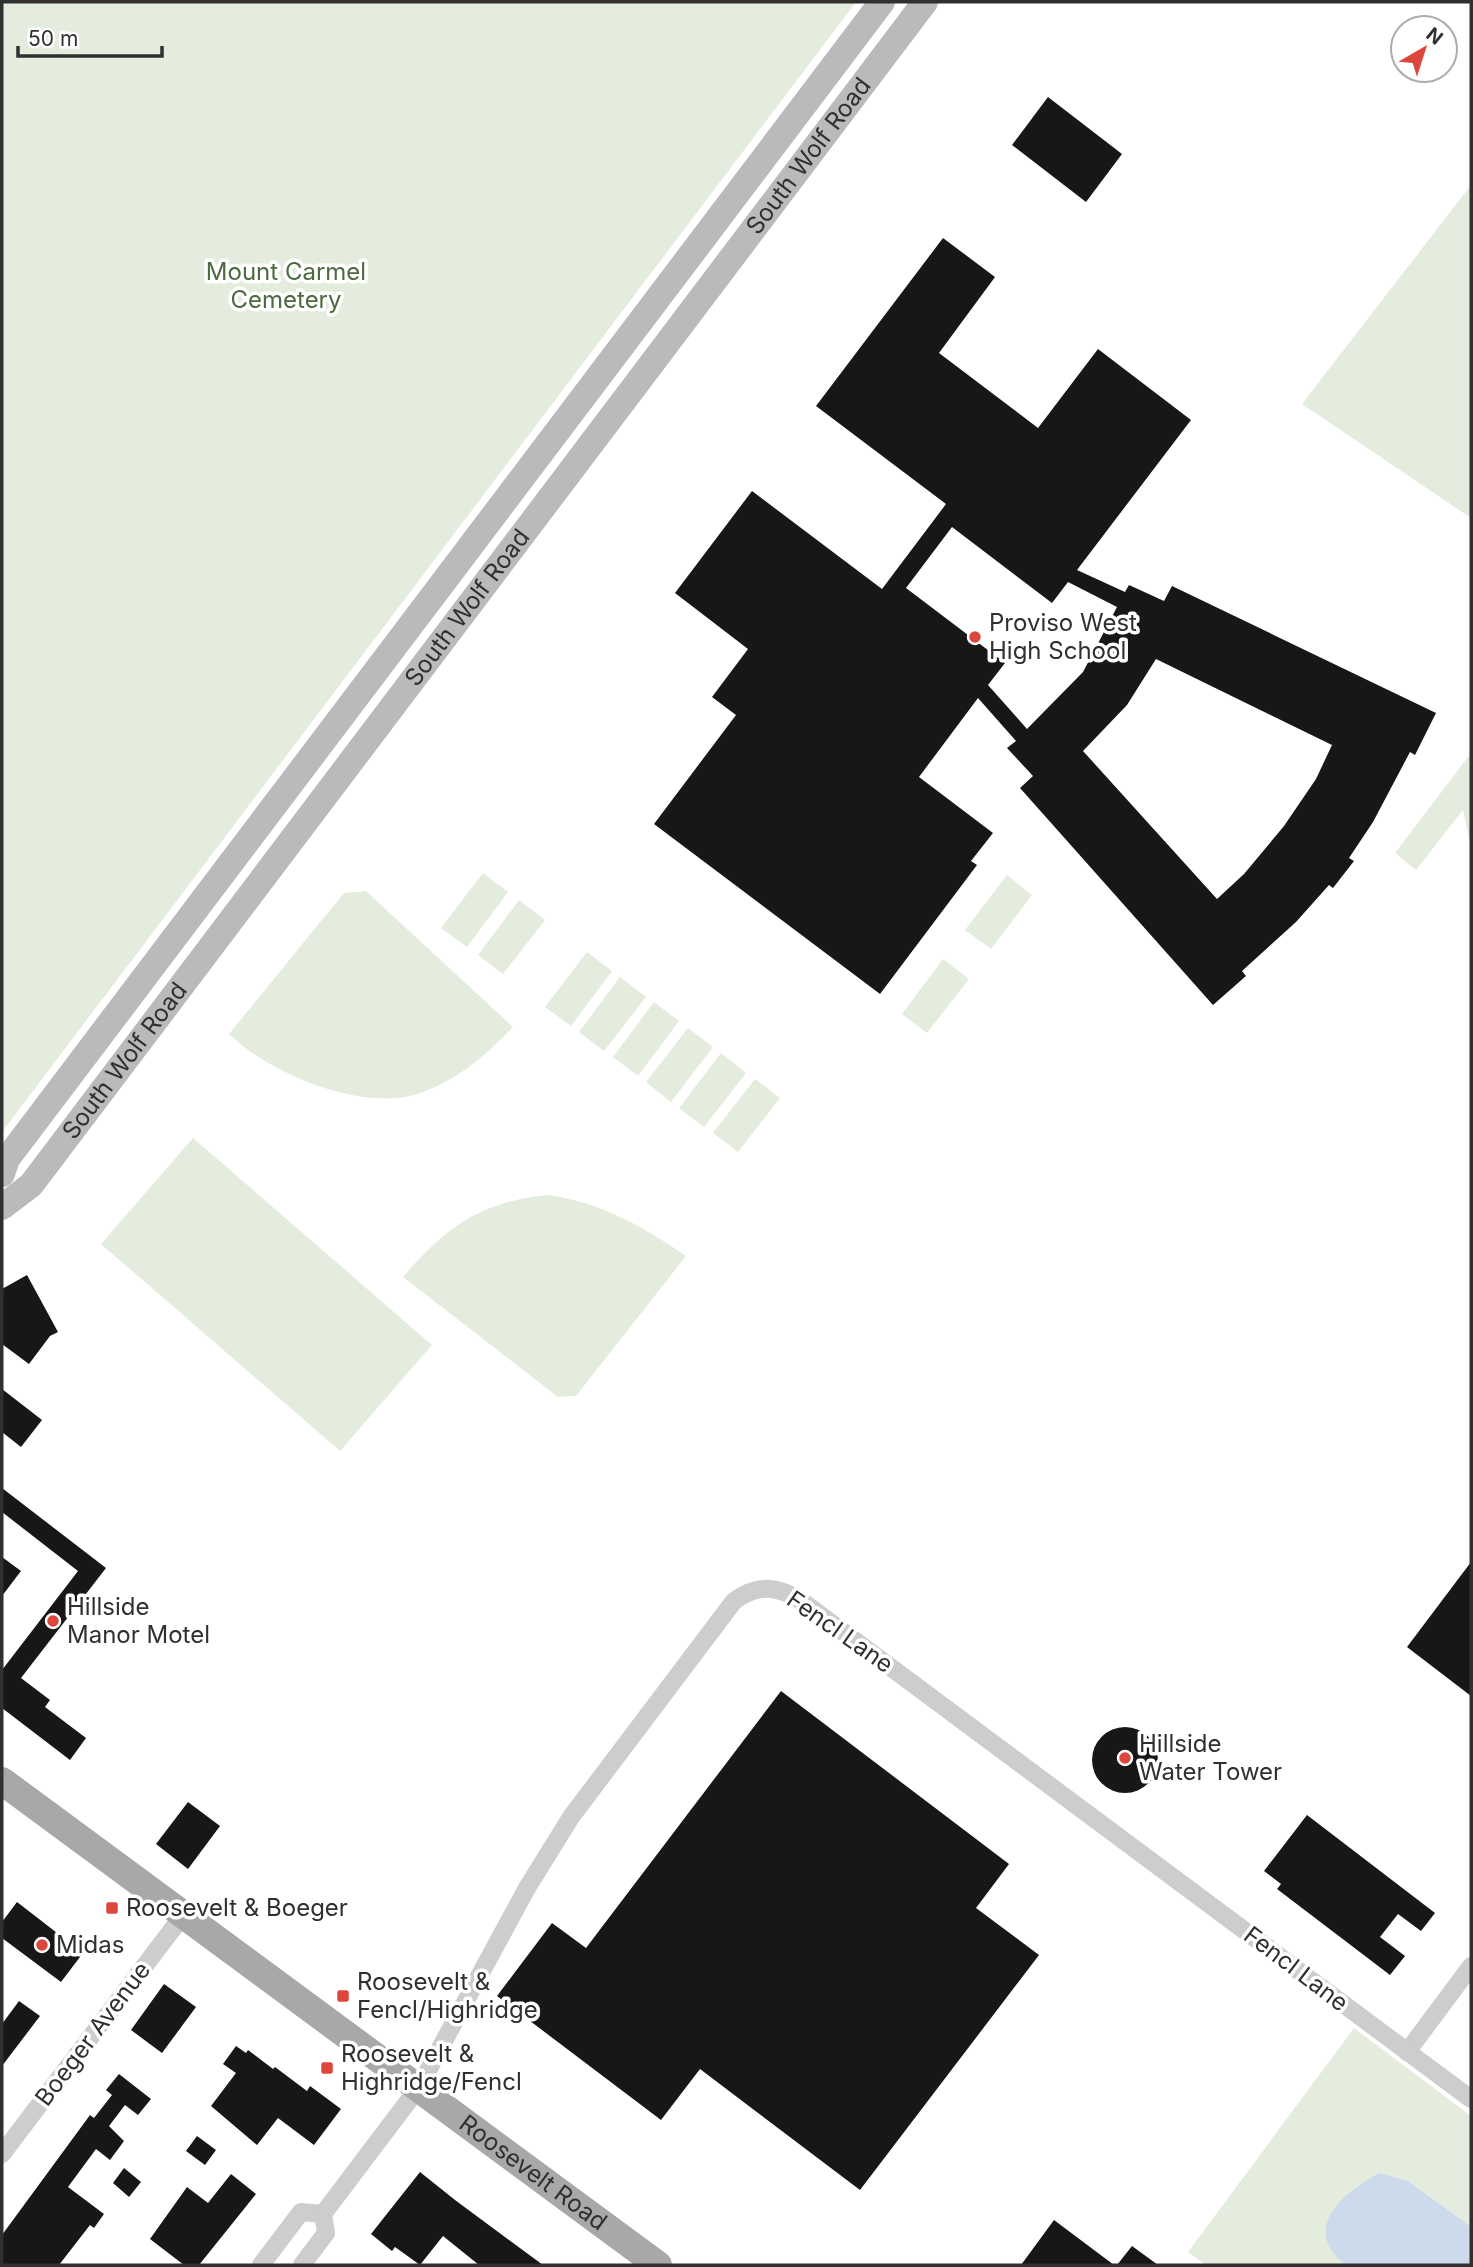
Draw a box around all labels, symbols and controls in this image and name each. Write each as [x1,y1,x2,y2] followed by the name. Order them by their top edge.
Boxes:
[18,14,161,58] scale bar
[1389,14,1459,84] north arrow
[1422,23,1447,50] text: N
[28,26,78,51] text: 50 m
[740,72,877,240] street label: South Wolf Road
[206,257,366,314] park label: Mount Carmel Cemetery
[398,523,535,692] street label: South Wolf Road
[989,608,1137,665] place label: Proviso West High School
[967,629,983,645] marker: Proviso West High School
[56,976,193,1145] street label: South Wolf Road
[782,1584,899,1679] street label: Fencl Lane
[67,1592,210,1649] place label: Hillside Manor Motel
[45,1613,61,1629] marker: Hillside Manor Motel
[1139,1729,1282,1786] place label: Hillside Water Tower
[1117,1750,1133,1766] marker: Hillside Water Tower
[126,1893,348,1922] place label: Roosevelt & Boeger
[104,1900,120,1916] marker: Roosevelt & Boeger
[1239,1920,1354,2017] street label: Fencl Lane
[56,1930,124,1959] place label: Midas
[34,1937,50,1953] marker: Midas
[29,1956,156,2111] street label: Boeger Avenue
[357,1967,538,2024] place label: Roosevelt & Fencl/Highridge
[335,1988,351,2004] marker: Roosevelt & Fencl/Highridge
[341,2039,522,2096] place label: Roosevelt & Highridge/Fencl
[319,2060,335,2076] marker: Roosevelt & Highridge/Fencl
[454,2109,613,2236] street label: Roosevelt Road

